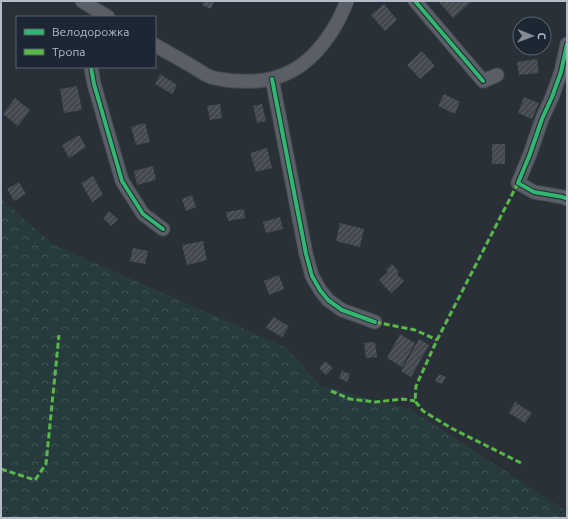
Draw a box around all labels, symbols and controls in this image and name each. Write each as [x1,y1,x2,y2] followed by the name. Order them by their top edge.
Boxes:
[16,16,156,68] legend
[512,16,552,56] north arrow
[52,25,129,38] text: Велодорожка
[536,33,548,40] text: С
[52,45,85,58] text: Тропа

